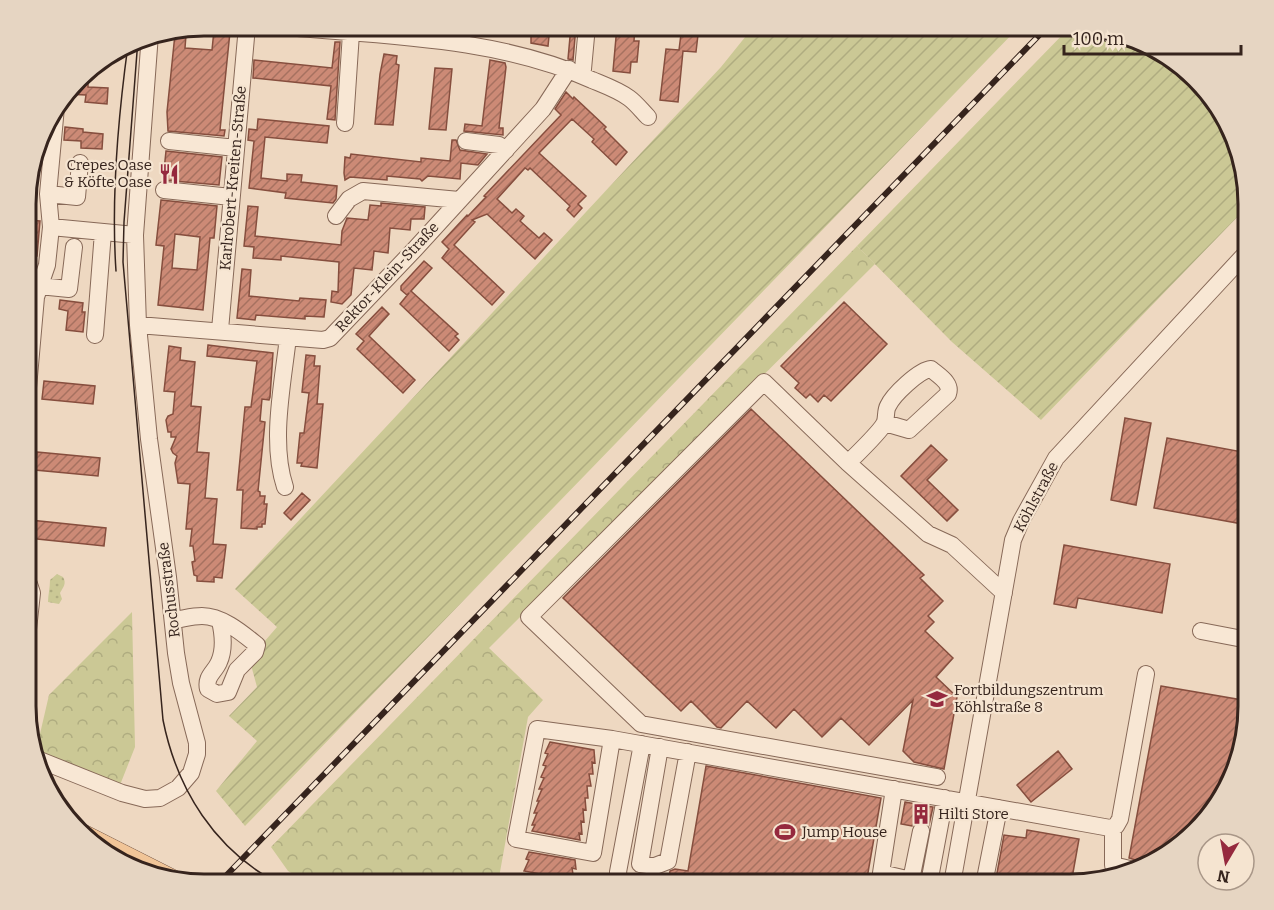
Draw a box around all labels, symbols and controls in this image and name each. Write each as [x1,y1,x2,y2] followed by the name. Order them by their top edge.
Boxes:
[1064,18,1241,56] scale bar
[1073,28,1124,50] text: 100 m
[216,85,250,271] street label: Karlrobert-Kreiten-Straße
[64,156,152,191] place label: Crepes Oase & Köfte Oase
[157,162,181,186] restaurant icon: Crepes Oase & Köfte Oase
[331,218,443,336] street label: Rektor-Klein-Straße
[1010,459,1062,535] street label: Köhlstraße
[154,541,184,639] street label: Rochusstraße
[954,681,1104,716] place label: Fortbildungszentrum Köhlstraße 8
[925,687,949,711] school or university icon: Fortbildungszentrum Köhlstraße 8
[909,802,933,826] building icon: Hilti Store
[938,805,1009,823] place label: Hilti Store
[773,820,797,844] sports icon: Jump House
[801,823,887,841] place label: Jump House
[1196,832,1256,892] north arrow
[1216,866,1231,887] text: N

